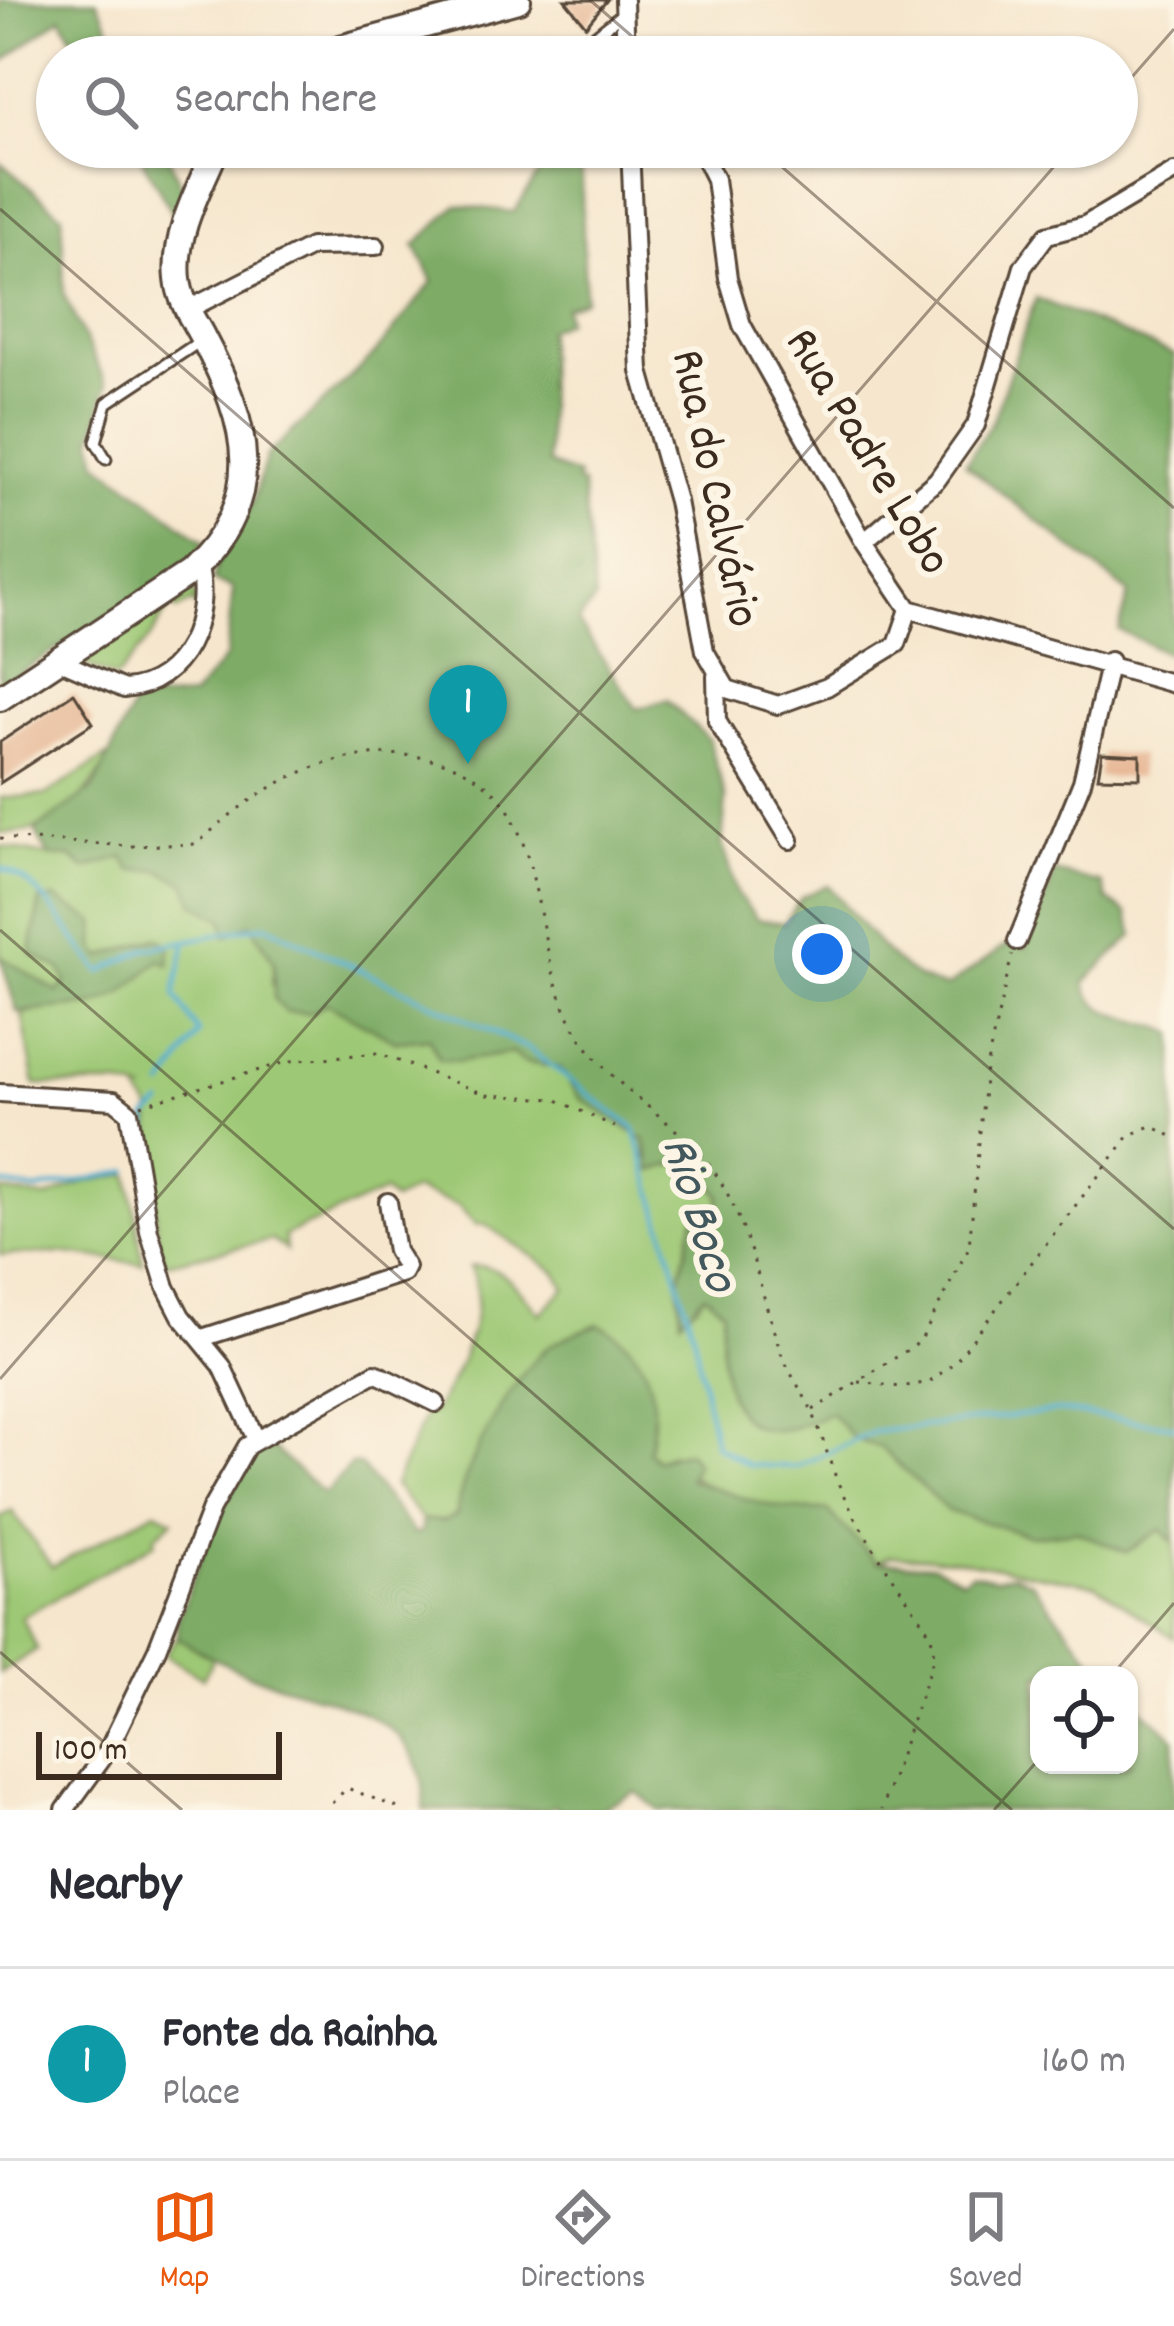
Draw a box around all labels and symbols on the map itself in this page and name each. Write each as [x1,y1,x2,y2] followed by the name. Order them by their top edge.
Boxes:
[764,316,966,590] street label: Rua Padre Lobo
[649,344,775,634] street label: Rua do Calvário
[429,665,507,764] pin: 1
[792,924,852,984] your location
[638,1129,754,1304] water label: Rio Boco
[36,1726,282,1779] scale bar

